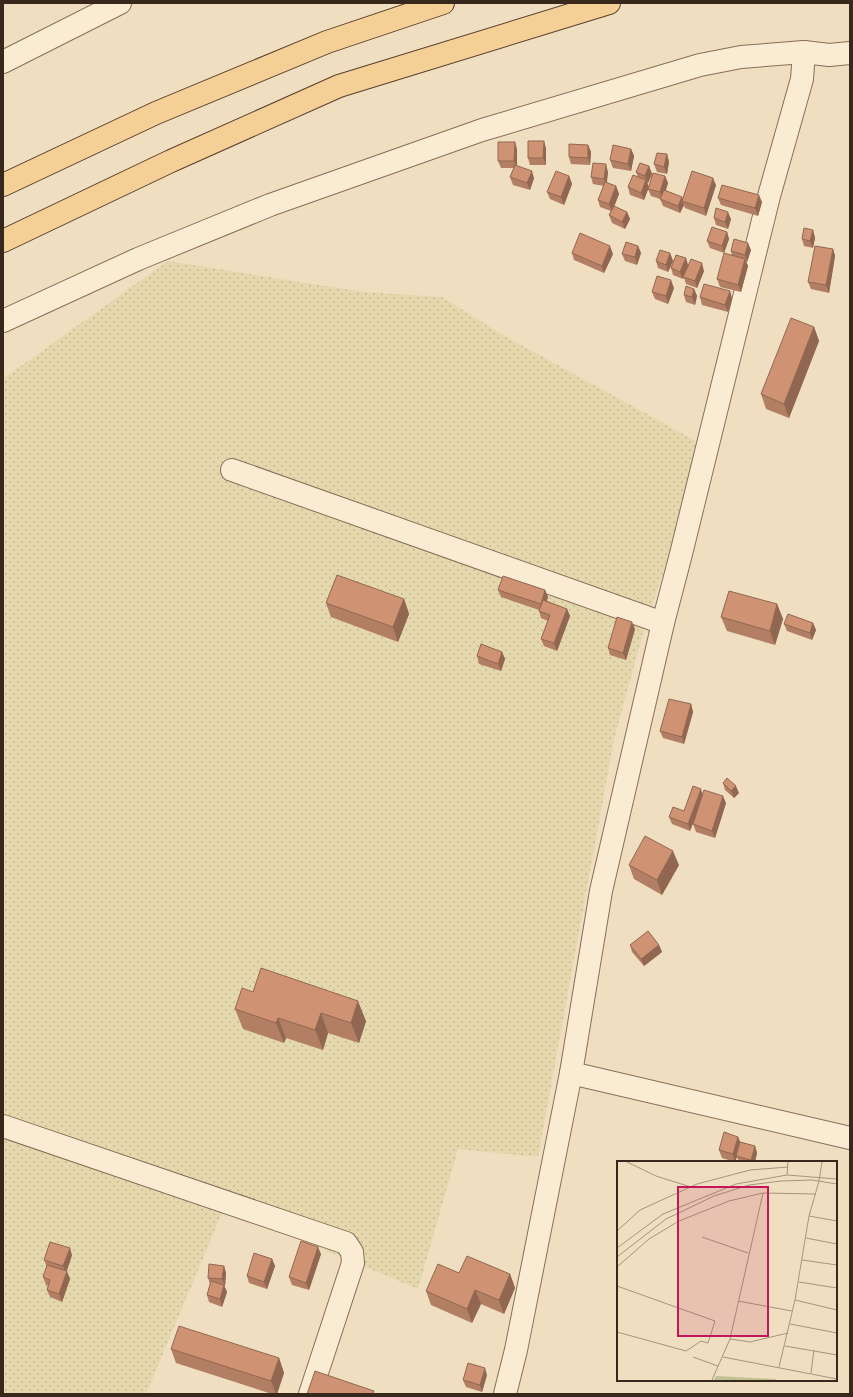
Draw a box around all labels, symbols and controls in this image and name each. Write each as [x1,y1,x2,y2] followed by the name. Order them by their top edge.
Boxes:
[617,1161,837,1381] inset map

